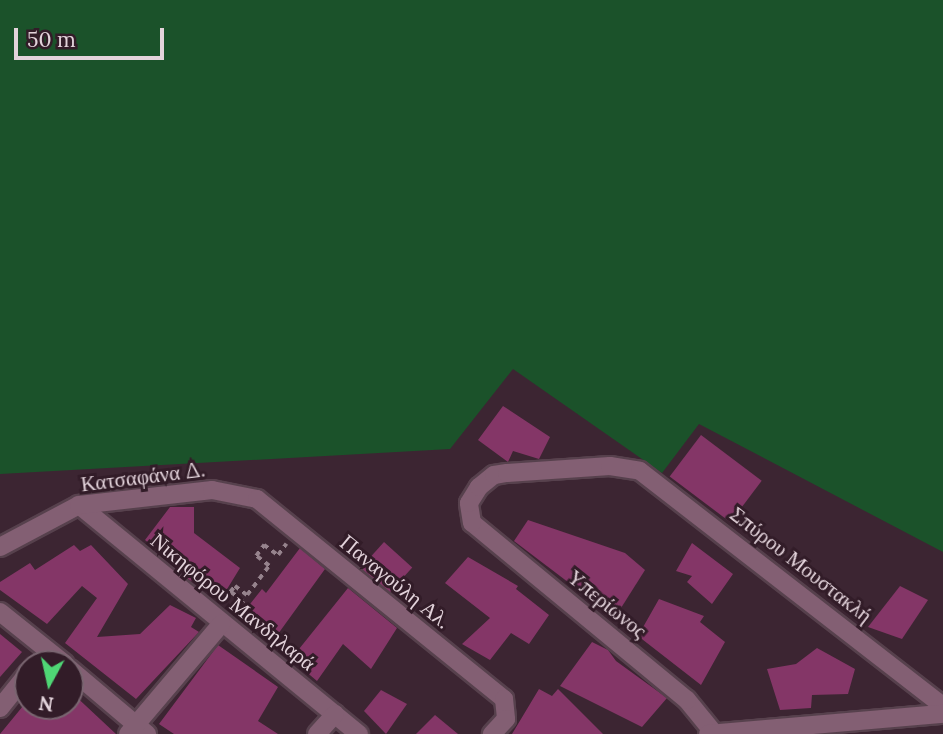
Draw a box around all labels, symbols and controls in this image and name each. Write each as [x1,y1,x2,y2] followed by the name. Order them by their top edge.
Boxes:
[18,14,168,58] scale bar
[27,26,76,53] text: 50 m
[79,457,207,497] street label: Κατσαφάνα Δ.
[725,502,877,628] street label: Σπύρου Μουστακλή
[146,528,320,676] street label: Νικηφόρου Μανδηλαρά
[335,530,455,634] street label: Παναγούλη Αλ.
[562,565,652,643] street label: Υπερίωνος
[14,650,84,720] north arrow
[37,691,55,717] text: N

